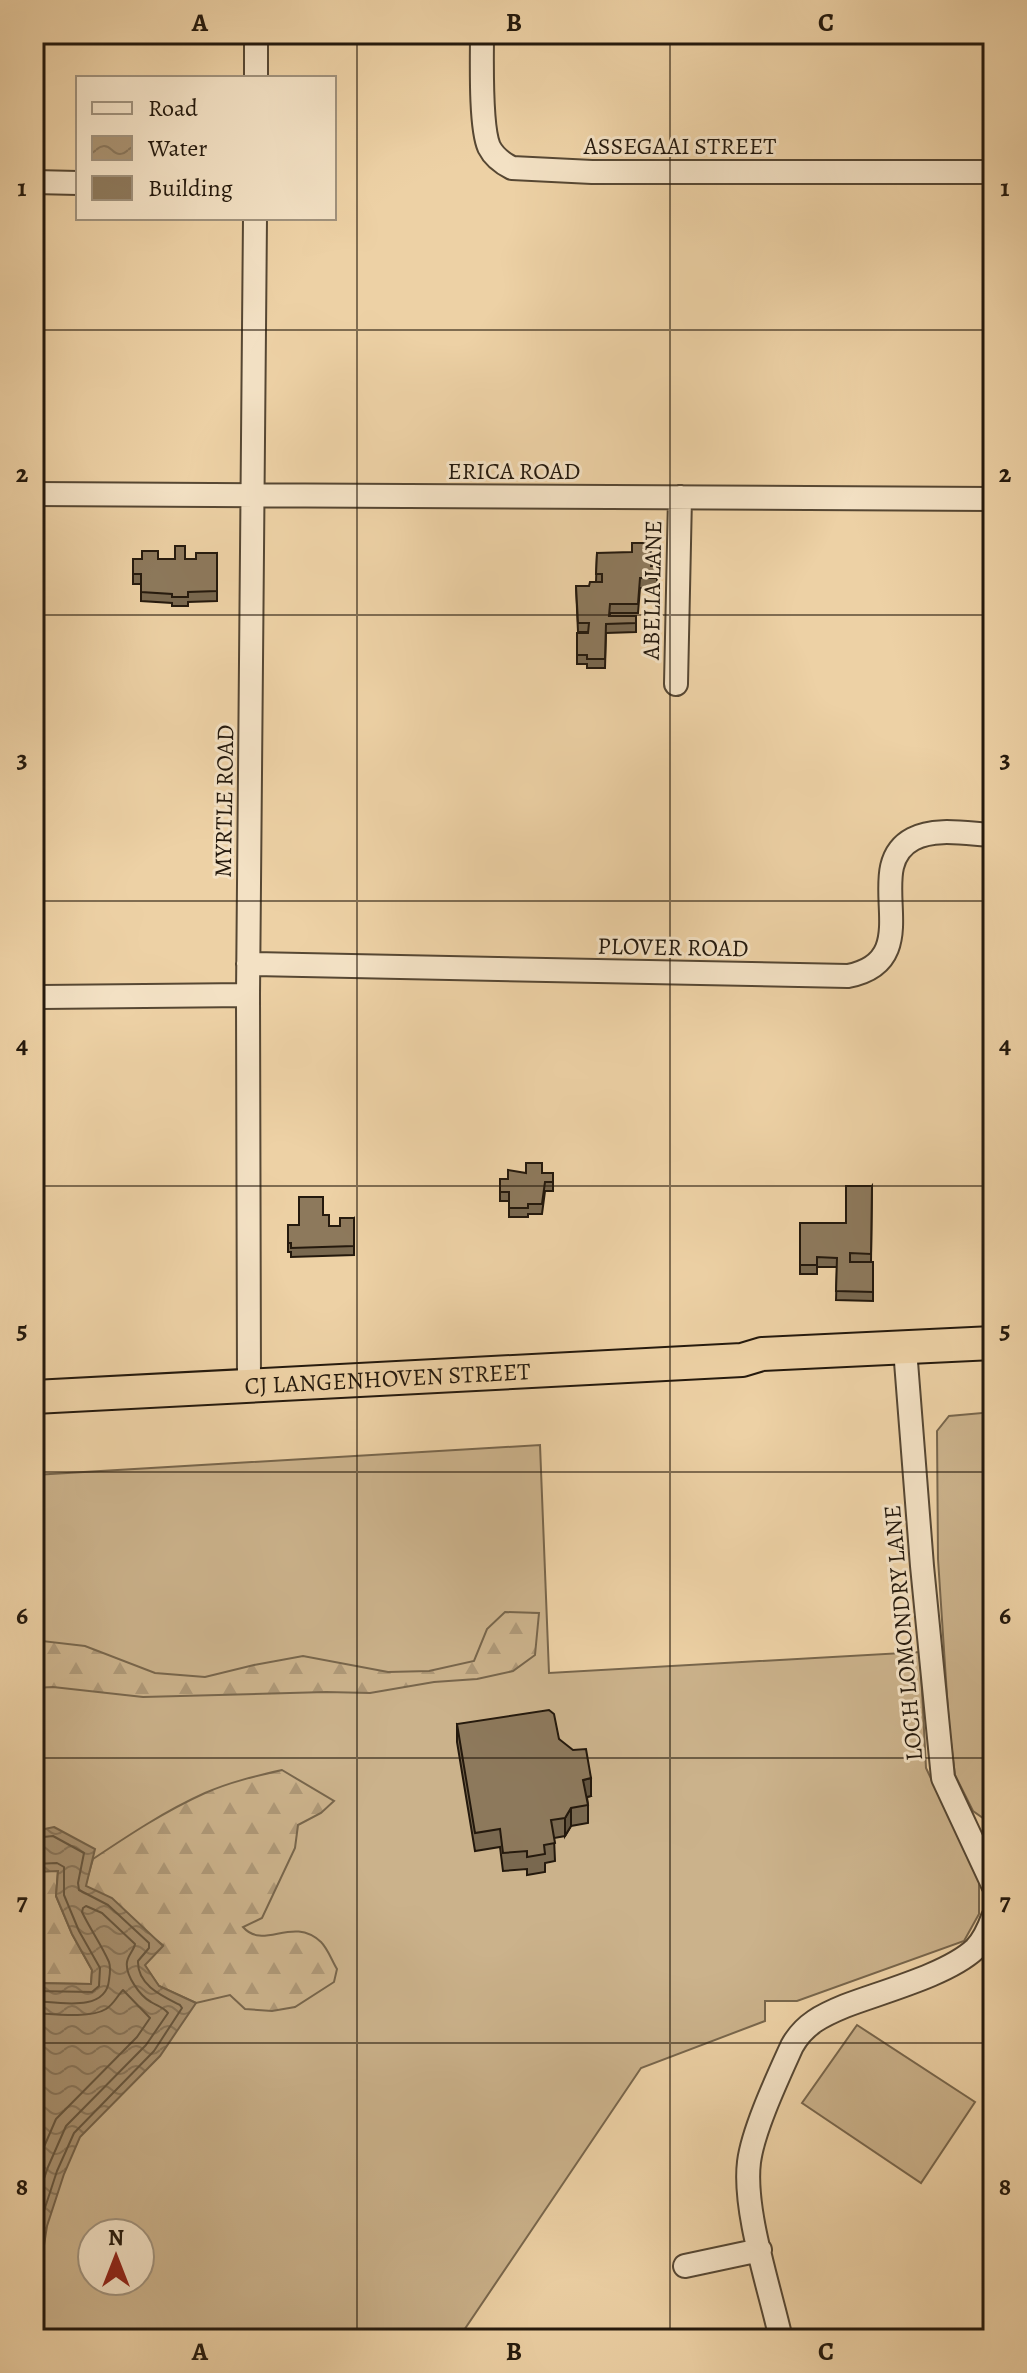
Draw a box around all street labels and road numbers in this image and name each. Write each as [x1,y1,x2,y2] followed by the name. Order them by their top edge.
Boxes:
[583,130,776,162] street label: ASSEGAAI STREET
[448,455,580,487] street label: ERICA ROAD
[635,520,669,661] street label: ABELIA LANE
[207,724,241,878] street label: MYRTLE ROAD
[597,930,749,964] street label: PLOVER ROAD
[244,1355,531,1402] street label: CJ LANGENHOVEN STREET
[876,1504,930,1762] street label: LOCH LOMONDRY LANE

